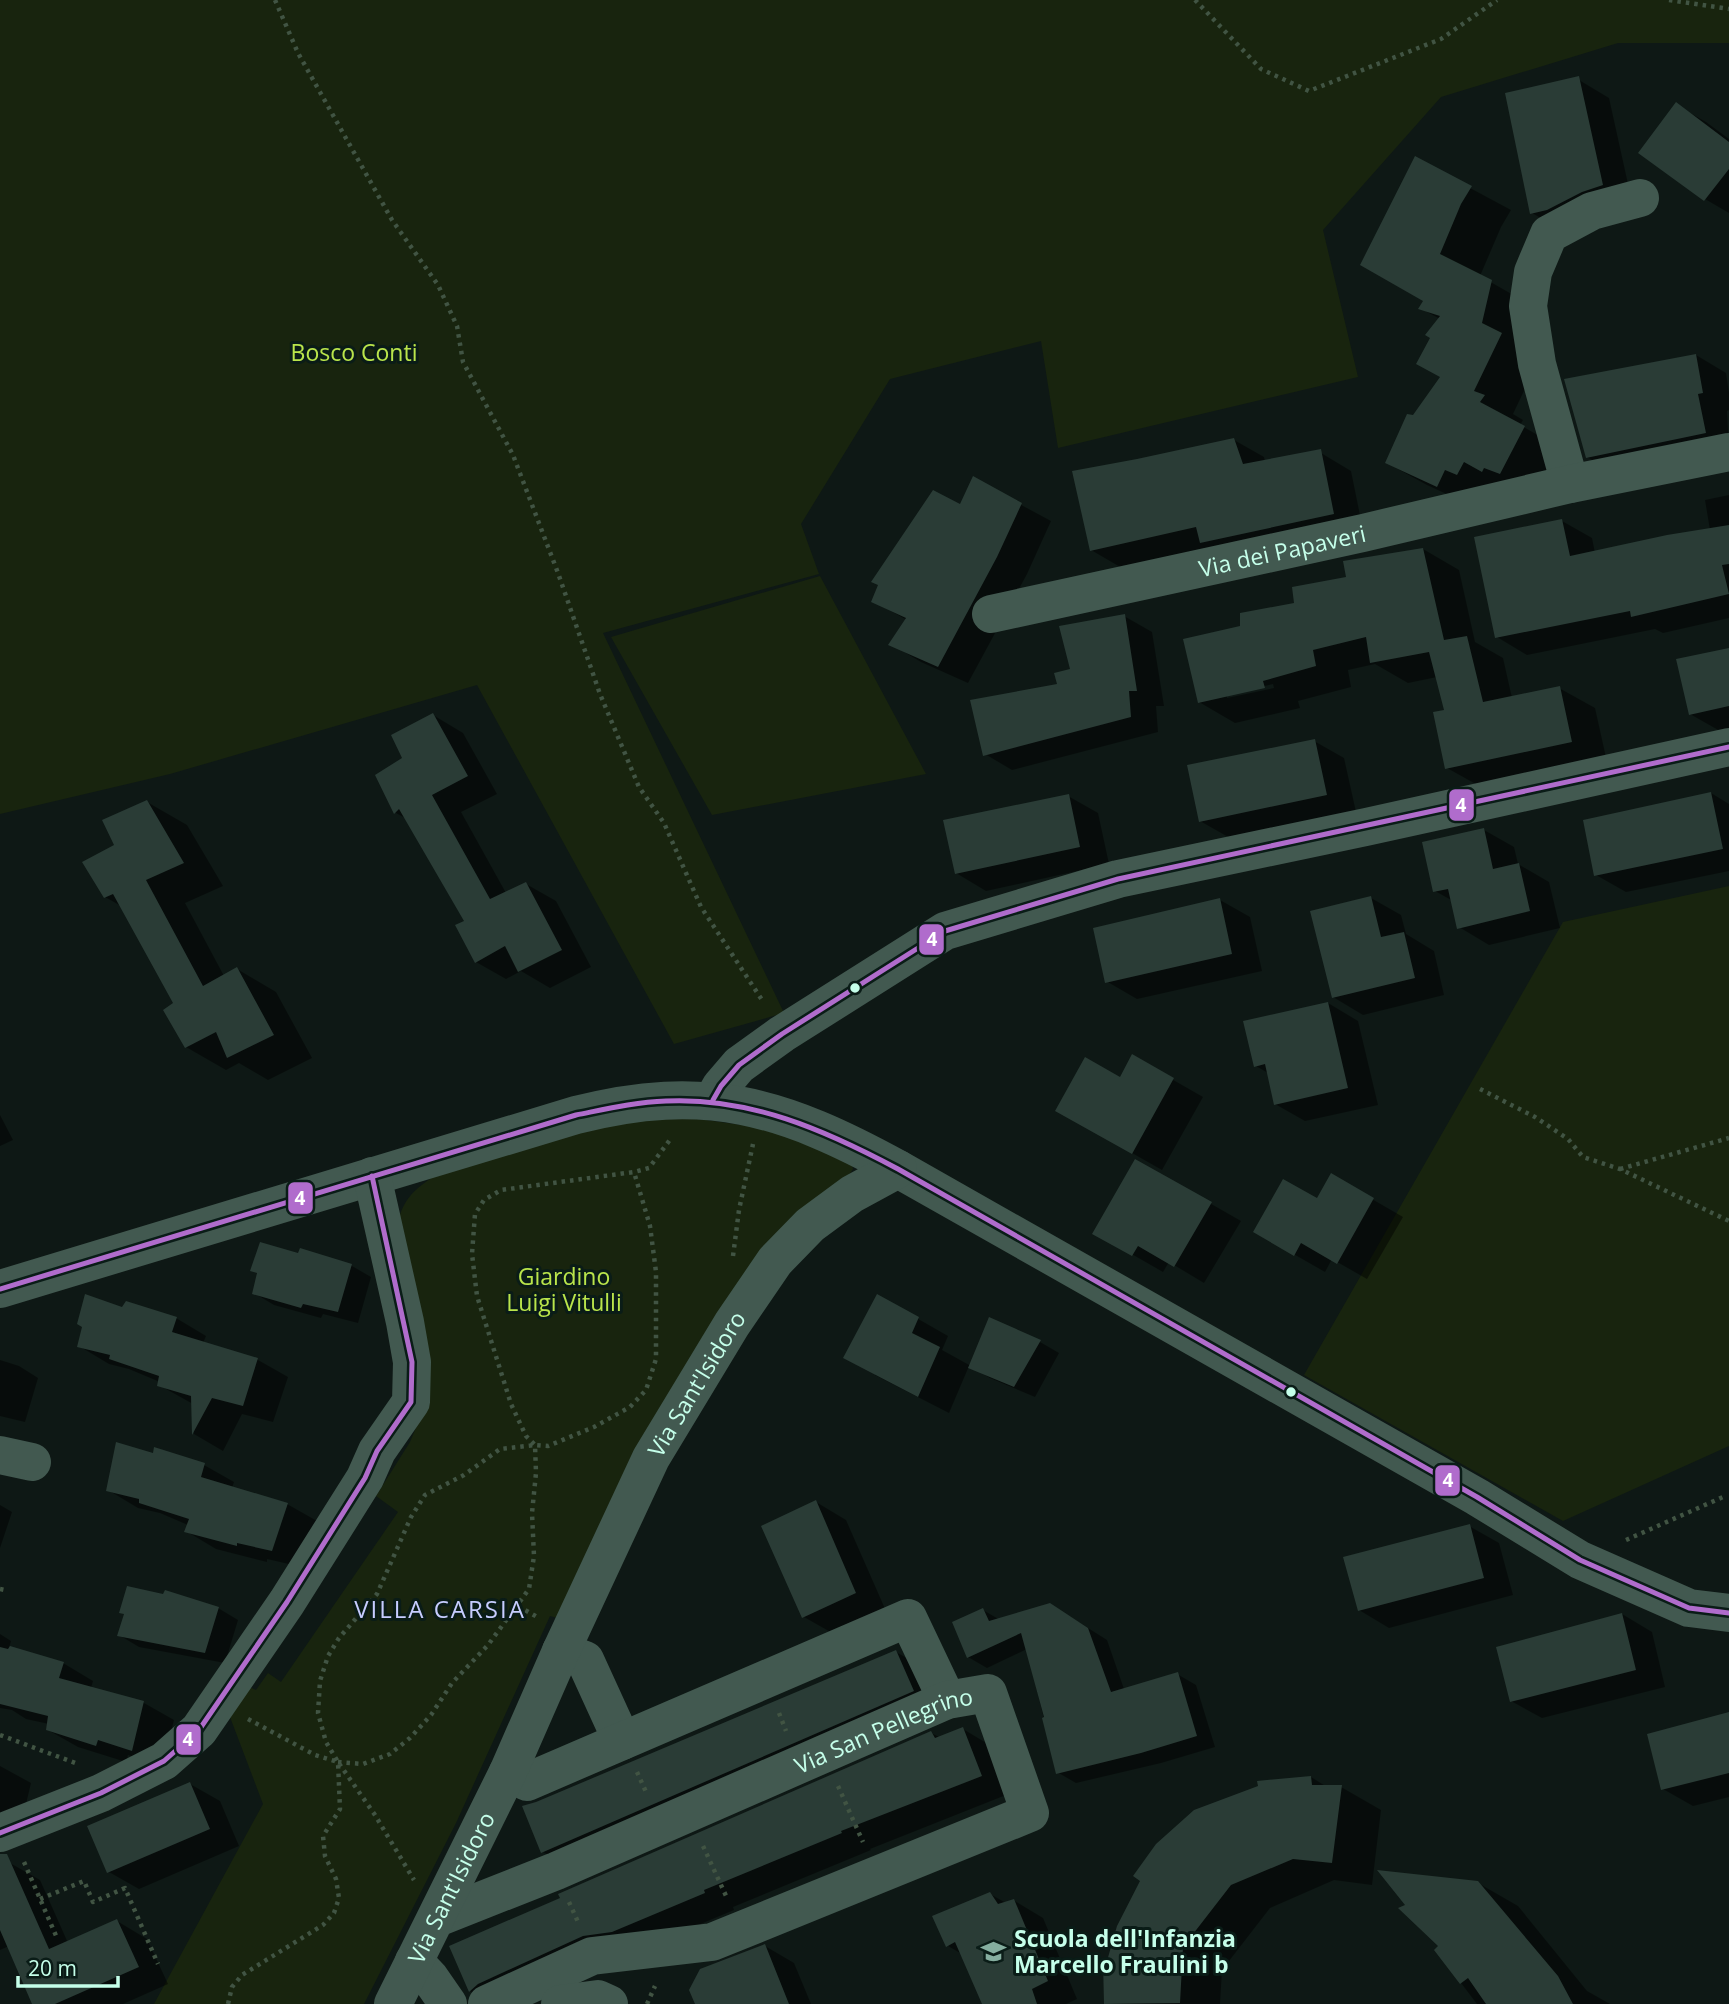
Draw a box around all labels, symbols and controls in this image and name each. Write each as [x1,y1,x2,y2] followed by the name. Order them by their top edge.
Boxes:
[291,336,417,368] park label: Bosco Conti
[1196,517,1369,584] street label: Via dei Papaveri
[1448,788,1475,822] line badge: 4
[1456,792,1467,818] text: 4
[918,923,945,956] line badge: 4
[927,926,938,952] text: 4
[848,981,862,995] unlabelled marker
[287,1181,314,1215] line badge: 4
[295,1185,306,1211] text: 4
[506,1260,622,1318] park label: Giardino Luigi Vitulli
[640,1304,753,1463] street label: Via Sant'Isidoro
[1284,1385,1298,1399] unlabelled marker
[1434,1464,1461,1497] line badge: 4
[1443,1467,1454,1493] text: 4
[354,1592,526,1625] district label: VILLA CARSIA
[789,1680,975,1781] street label: Via San Pellegrino
[175,1723,202,1756] line badge: 4
[183,1726,194,1752] text: 4
[400,1806,502,1969] street label: Via Sant'Isidoro
[1014,1922,1236,1980] place label: Scuola dell'Infanzia Marcello Fraulini b
[980,1937,1008,1965] school or university icon: Scuola dell'Infanzia Marcello Fraulini b
[18,1944,117,1988] scale bar
[28,1954,77,1982] text: 20 m

